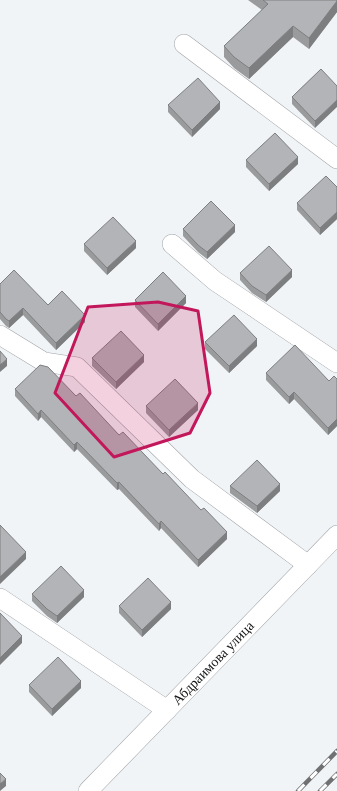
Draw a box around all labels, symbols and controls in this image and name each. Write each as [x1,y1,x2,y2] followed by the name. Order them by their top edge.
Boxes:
[168,617,258,708] street label: Абдраимова улица

